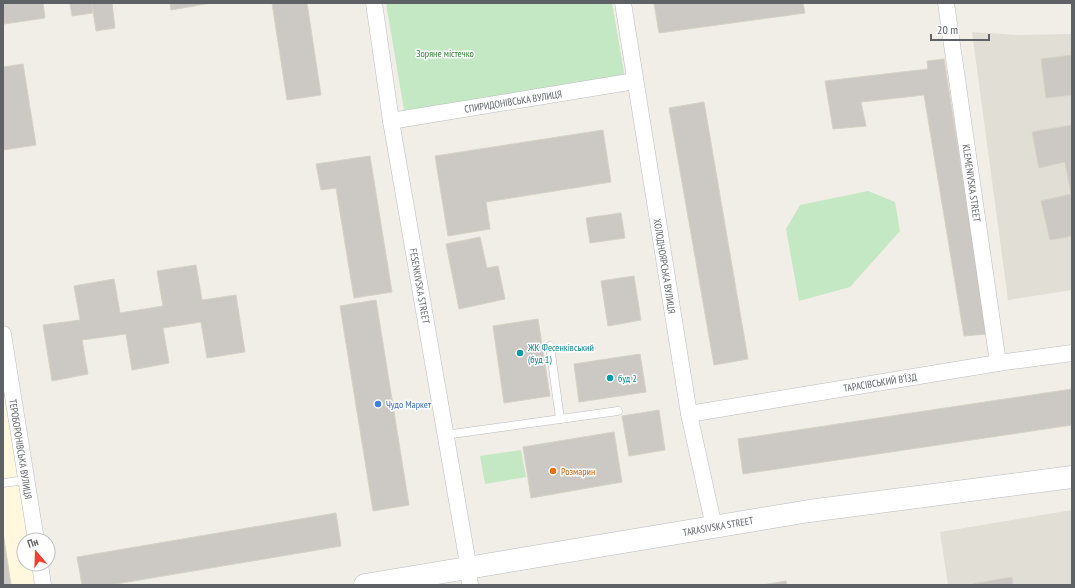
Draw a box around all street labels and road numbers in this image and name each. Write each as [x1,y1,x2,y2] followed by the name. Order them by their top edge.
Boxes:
[463,87,563,116] street label: СПИРИДОНІВСЬКА ВУЛИЦЯ
[960,143,983,223] street label: KLEMENIVSKA STREET
[651,218,678,315] street label: ХОЛОДНОЯРСЬКА ВУЛИЦЯ
[406,247,433,325] street label: FESENKIVSKA STREET
[842,370,918,395] street label: ТАРАСІВСЬКИЙ В’ЇЗД
[6,398,35,500] street label: ТЕРОБОРОНІВСЬКА ВУЛИЦЯ
[682,514,755,539] street label: TARASIVSKA STREET

